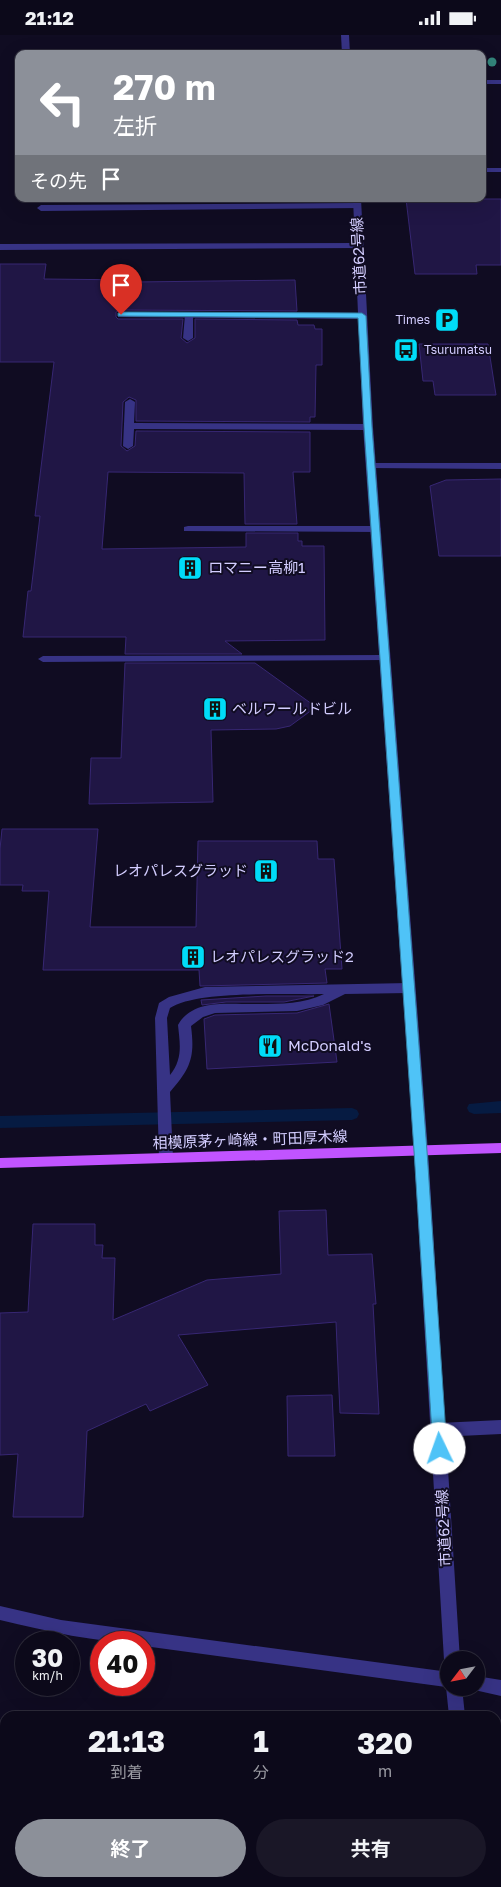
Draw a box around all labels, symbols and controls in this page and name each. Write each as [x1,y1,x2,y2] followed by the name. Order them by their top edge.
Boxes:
[25,6,74,29] text: 21:12
[113,66,216,108] text: 270 m
[30,70,95,135] icon: left
[113,112,157,139] text: 左折
[97,165,125,193] icon: arrive
[30,169,87,192] text: その先
[347,217,369,295] street label: 市道62号線
[100,264,142,315] pin
[107,271,135,299] icon: arrive
[434,307,460,333] parking icon: Times
[395,312,430,327] place label: Times
[393,337,419,363] bus stop icon: Tsurumatsu
[424,342,492,357] place label: Tsurumatsu
[177,555,203,581] building icon: ロマニー高柳1
[208,558,305,576] place label: ロマニー高柳1
[202,696,228,722] building icon: ベルワールドビル
[232,699,352,717] place label: ベルワールドビル
[253,858,279,884] building icon: レオパレスグラッド
[113,861,248,879] place label: レオパレスグラッド
[180,944,206,970] building icon: レオパレスグラッド2
[210,947,354,965] place label: レオパレスグラッド2
[257,1033,283,1059] restaurant icon: McDonald's
[288,1036,371,1054] place label: McDonald's
[152,1127,348,1151] street label: 相模原茅ヶ崎線・町田厚木線
[413,1422,465,1474] position arrow
[432,1489,454,1567] street label: 市道62号線
[90,1631,155,1696] speed limit sign: 40
[32,1642,63,1673] text: 30
[440,1651,485,1696] north arrow
[440,1651,485,1696] map controls
[32,1668,63,1683] text: km/h
[88,1723,165,1759] text: 21:13
[253,1723,269,1759] text: 1
[357,1725,413,1761] text: 320
[378,1761,392,1781] text: m
[110,1762,143,1782] text: 到着
[253,1762,269,1782] text: 分
[15,1819,246,1877] button: 終了
[256,1819,486,1877] button: 共有

